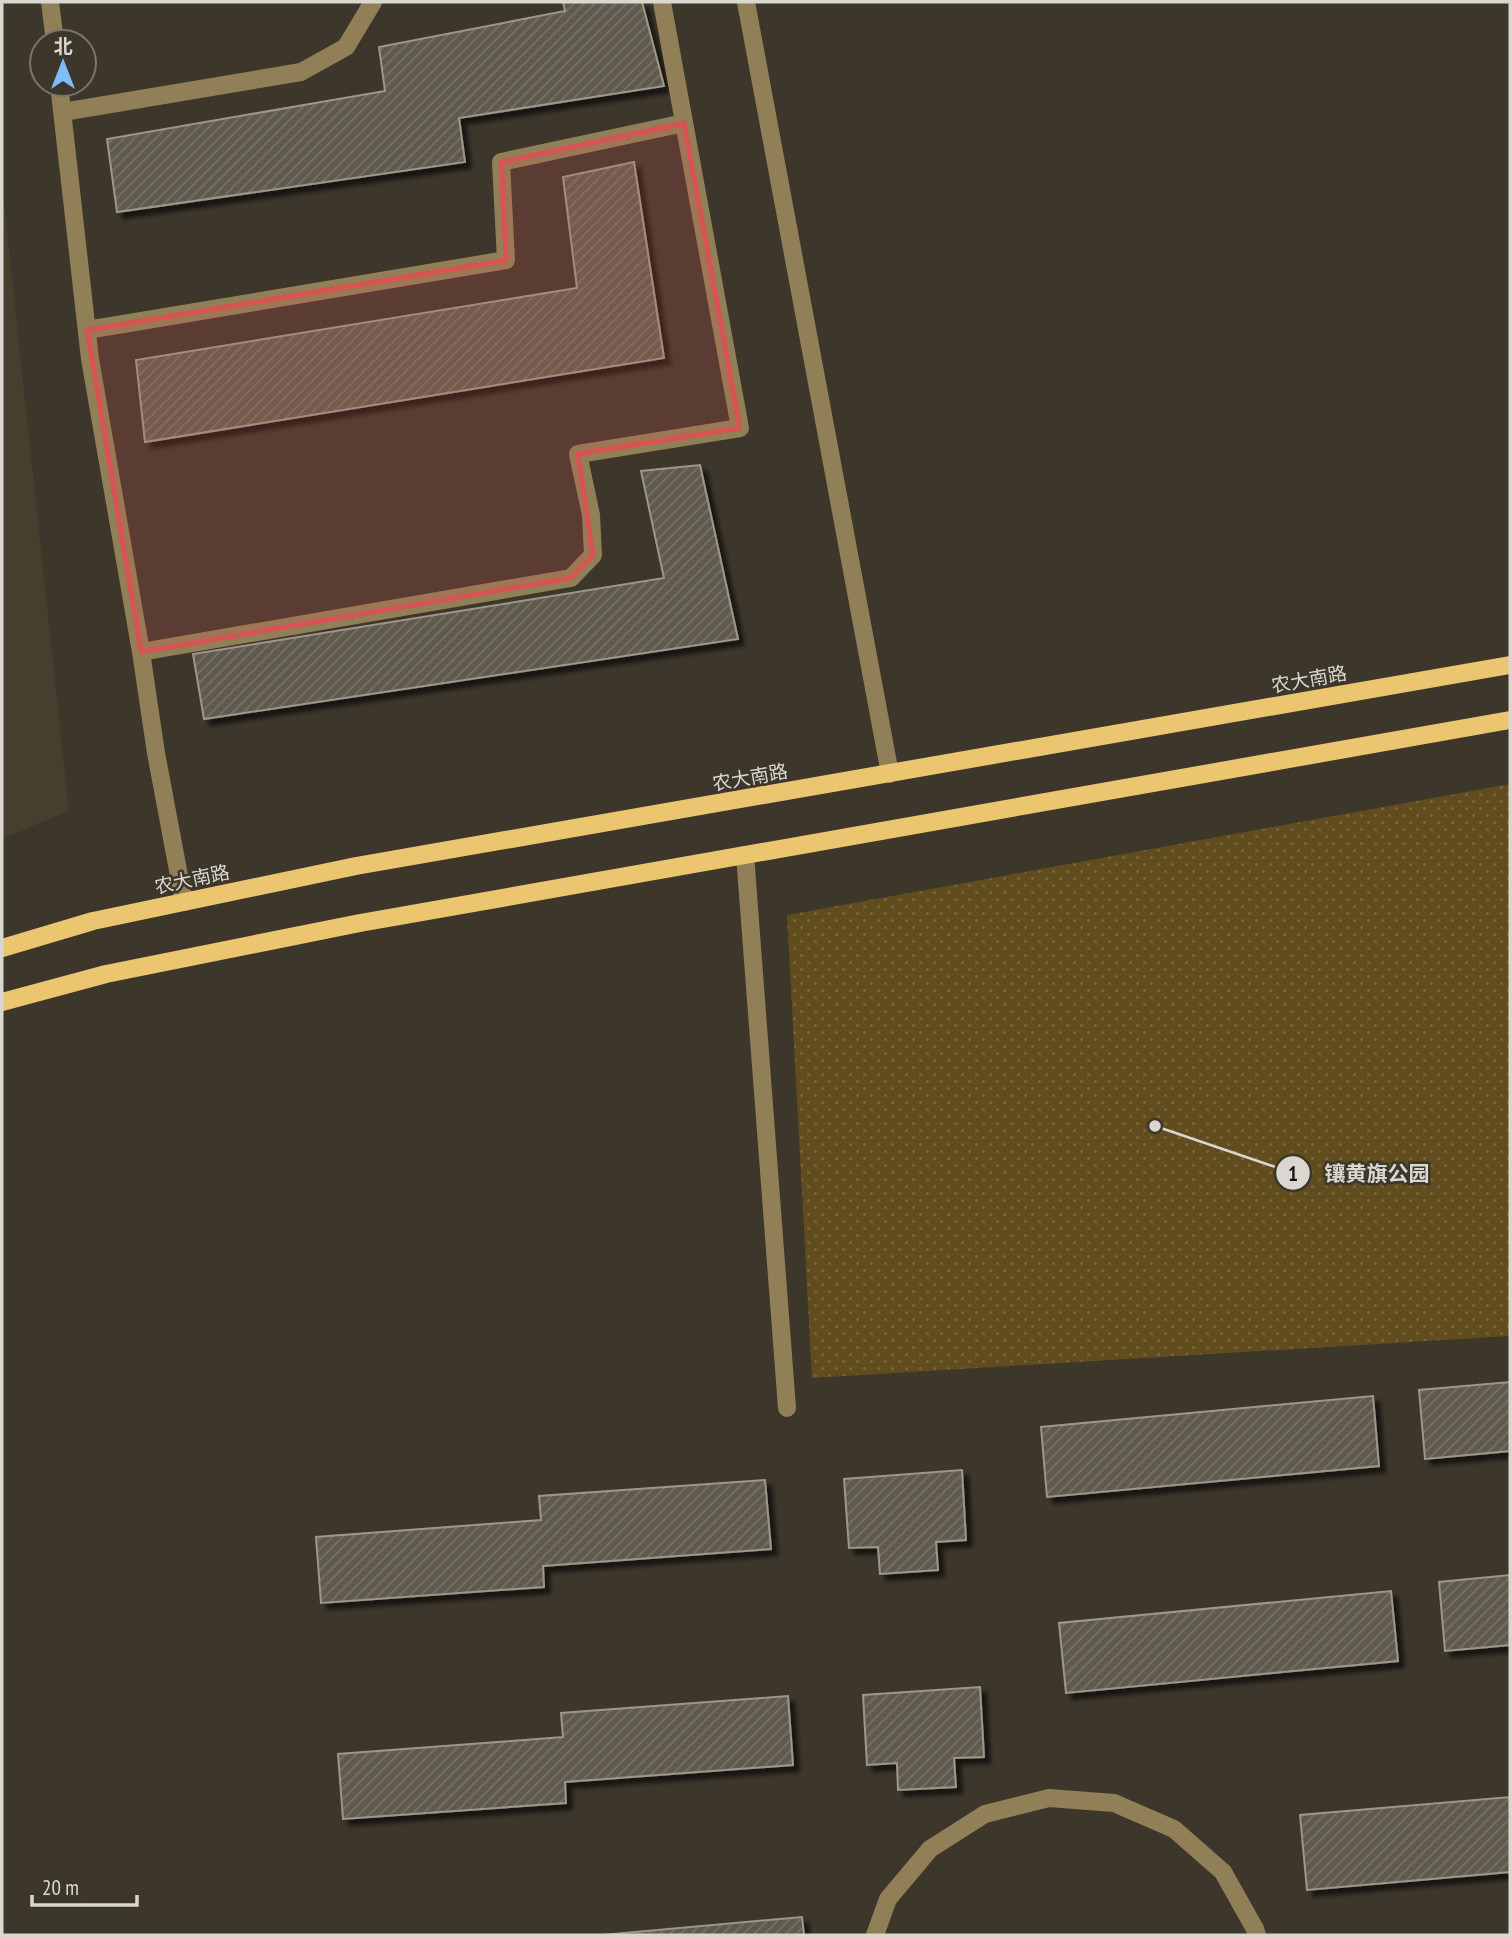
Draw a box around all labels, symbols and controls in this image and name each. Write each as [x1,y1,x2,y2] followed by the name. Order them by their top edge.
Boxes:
[28,28,98,98] north arrow
[53,34,73,58] text: 北
[1269,661,1349,697] street label: 农大南路
[710,759,790,795] street label: 农大南路
[152,859,232,899] street label: 农大南路
[1275,1152,1443,1194] callout: 镶黄旗公园
[1288,1160,1298,1187] text: 1
[1325,1160,1430,1187] text: 镶黄旗公园
[32,1864,136,1908] scale bar
[42,1874,79,1901] text: 20 m

